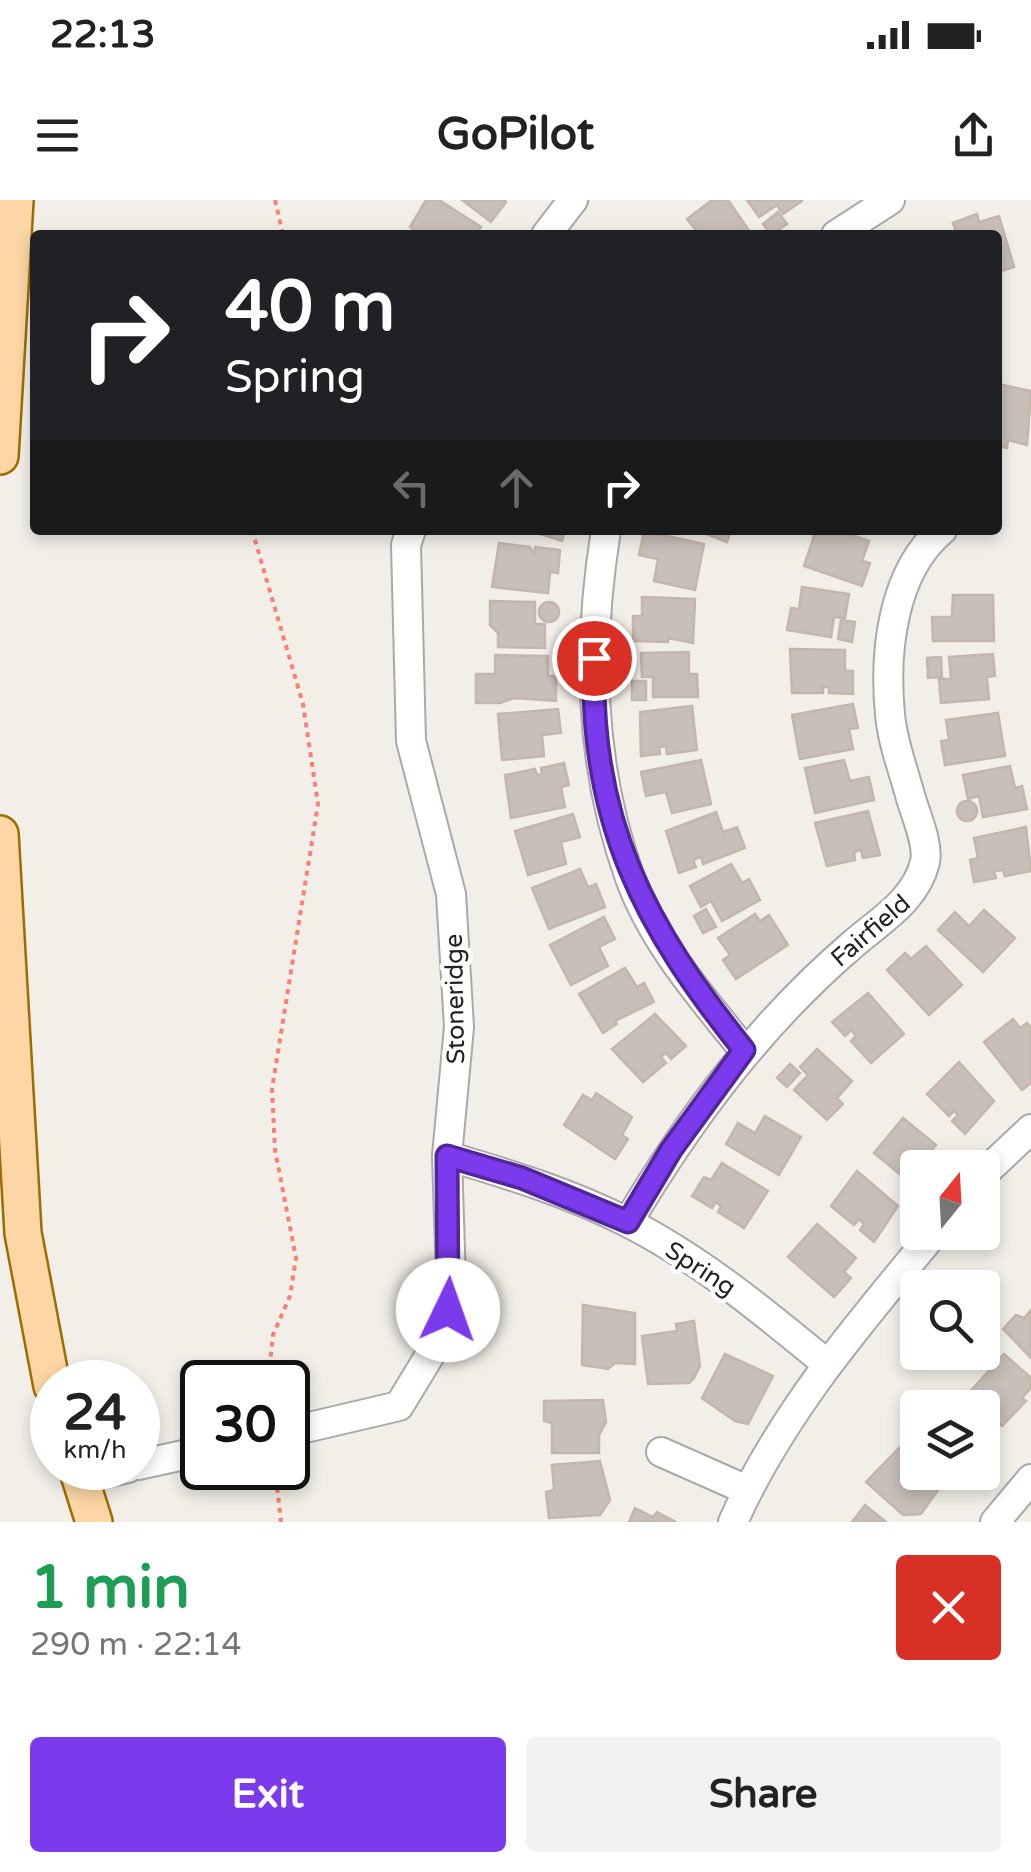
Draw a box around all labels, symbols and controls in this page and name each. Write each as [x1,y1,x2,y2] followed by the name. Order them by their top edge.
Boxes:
[50,12,155,58] text: 22:13
[30,108,85,163] icon: menu
[437,108,594,162] text: GoPilot
[946,108,1001,163] icon: share
[225,266,395,350] text: 40 m
[60,270,190,400] icon: right
[225,351,365,405] text: Spring
[384,460,439,515] icon: left
[489,460,544,515] icon: ahead
[594,460,649,515] icon: right
[552,616,637,701] pin
[567,631,622,686] icon: arrive
[825,888,916,973] street label: Fairfield
[439,934,471,1064] street label: Stoneridge
[900,1150,1000,1250] north arrow
[900,1150,1000,1490] map controls
[660,1235,741,1303] street label: Spring
[396,1258,500,1362] position arrow
[900,1270,1000,1370] button: search
[180,1360,310,1490] speed limit sign: 30
[64,1383,126,1443] text: 24
[900,1390,1000,1490] button: layers
[64,1435,126,1465] text: km/h
[30,1552,190,1624] text: 1 min
[896,1555,1001,1660] button: close
[30,1626,242,1664] text: 290 m · 22:14
[30,1737,506,1852] button: Exit
[526,1737,1001,1852] button: Share

